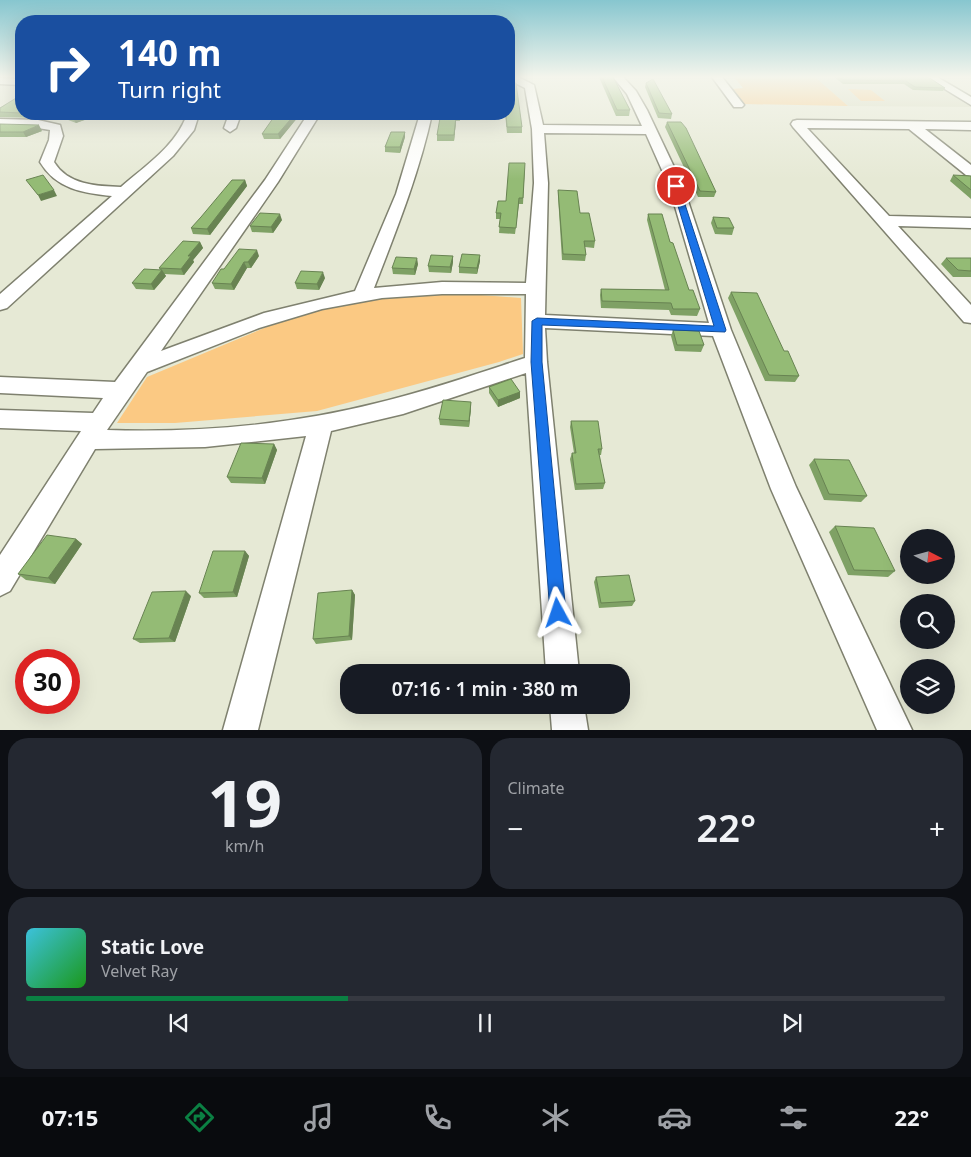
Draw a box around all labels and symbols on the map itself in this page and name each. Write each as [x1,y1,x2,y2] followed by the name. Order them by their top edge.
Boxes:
[655,165,697,207] pin
[900,529,955,584] north arrow
[531,586,583,638] position arrow
[15,649,80,714] speed limit sign: 30

